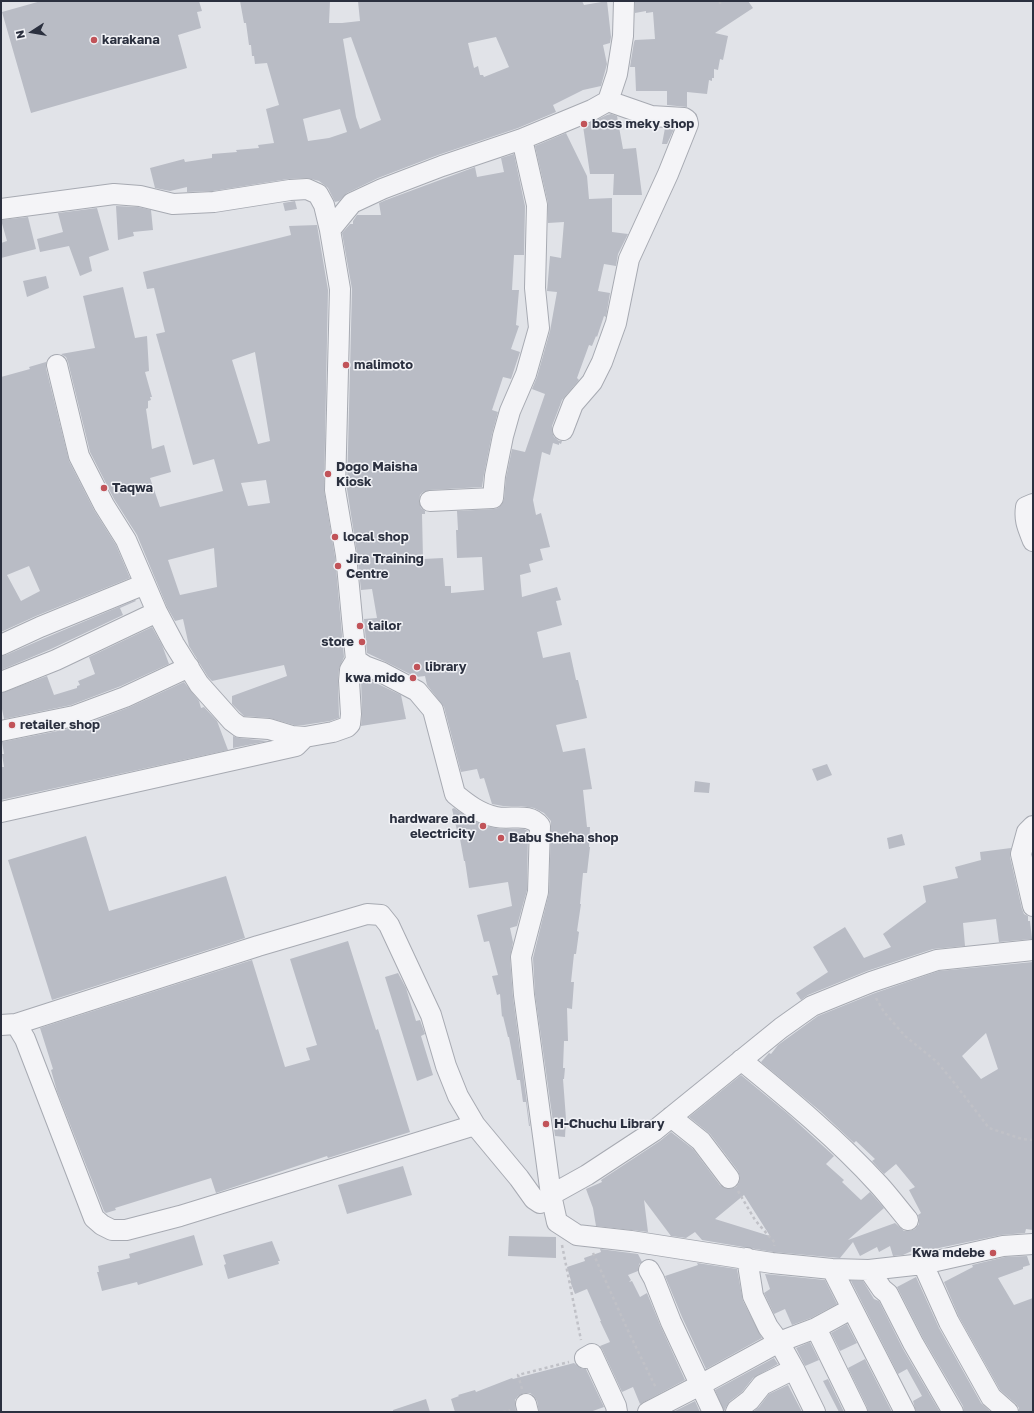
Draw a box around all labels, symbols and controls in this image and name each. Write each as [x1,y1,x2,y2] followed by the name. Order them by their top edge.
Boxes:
[12,12,52,52] north arrow
[13,29,27,40] text: N
[102,32,160,48] place label: karakana
[89,35,99,45] marker: karakana
[592,116,694,132] place label: boss meky shop
[579,119,589,129] marker: boss meky shop
[354,357,413,373] place label: malimoto
[341,360,351,370] marker: malimoto
[336,459,417,490] place label: Dogo Maisha Kiosk
[323,469,333,479] marker: Dogo Maisha Kiosk
[112,480,153,496] place label: Taqwa
[99,483,109,493] marker: Taqwa
[343,529,409,545] place label: local shop
[330,532,340,542] marker: local shop
[346,551,424,582] place label: Jira Training Centre
[333,561,343,571] marker: Jira Training Centre
[368,618,401,634] place label: tailor
[355,621,365,631] marker: tailor
[321,634,354,650] place label: store
[357,637,367,647] marker: store
[425,659,467,675] place label: library
[412,662,422,672] marker: library
[345,670,405,686] place label: kwa mido
[408,673,418,683] marker: kwa mido
[20,717,100,733] place label: retailer shop
[7,720,17,730] marker: retailer shop
[390,811,475,842] place label: hardware and electricity
[478,821,488,831] marker: hardware and electricity
[509,830,619,846] place label: Babu Sheha shop
[496,833,506,843] marker: Babu Sheha shop
[554,1116,665,1132] place label: H-Chuchu Library
[541,1119,551,1129] marker: H-Chuchu Library
[912,1245,985,1261] place label: Kwa mdebe
[988,1248,998,1258] marker: Kwa mdebe

